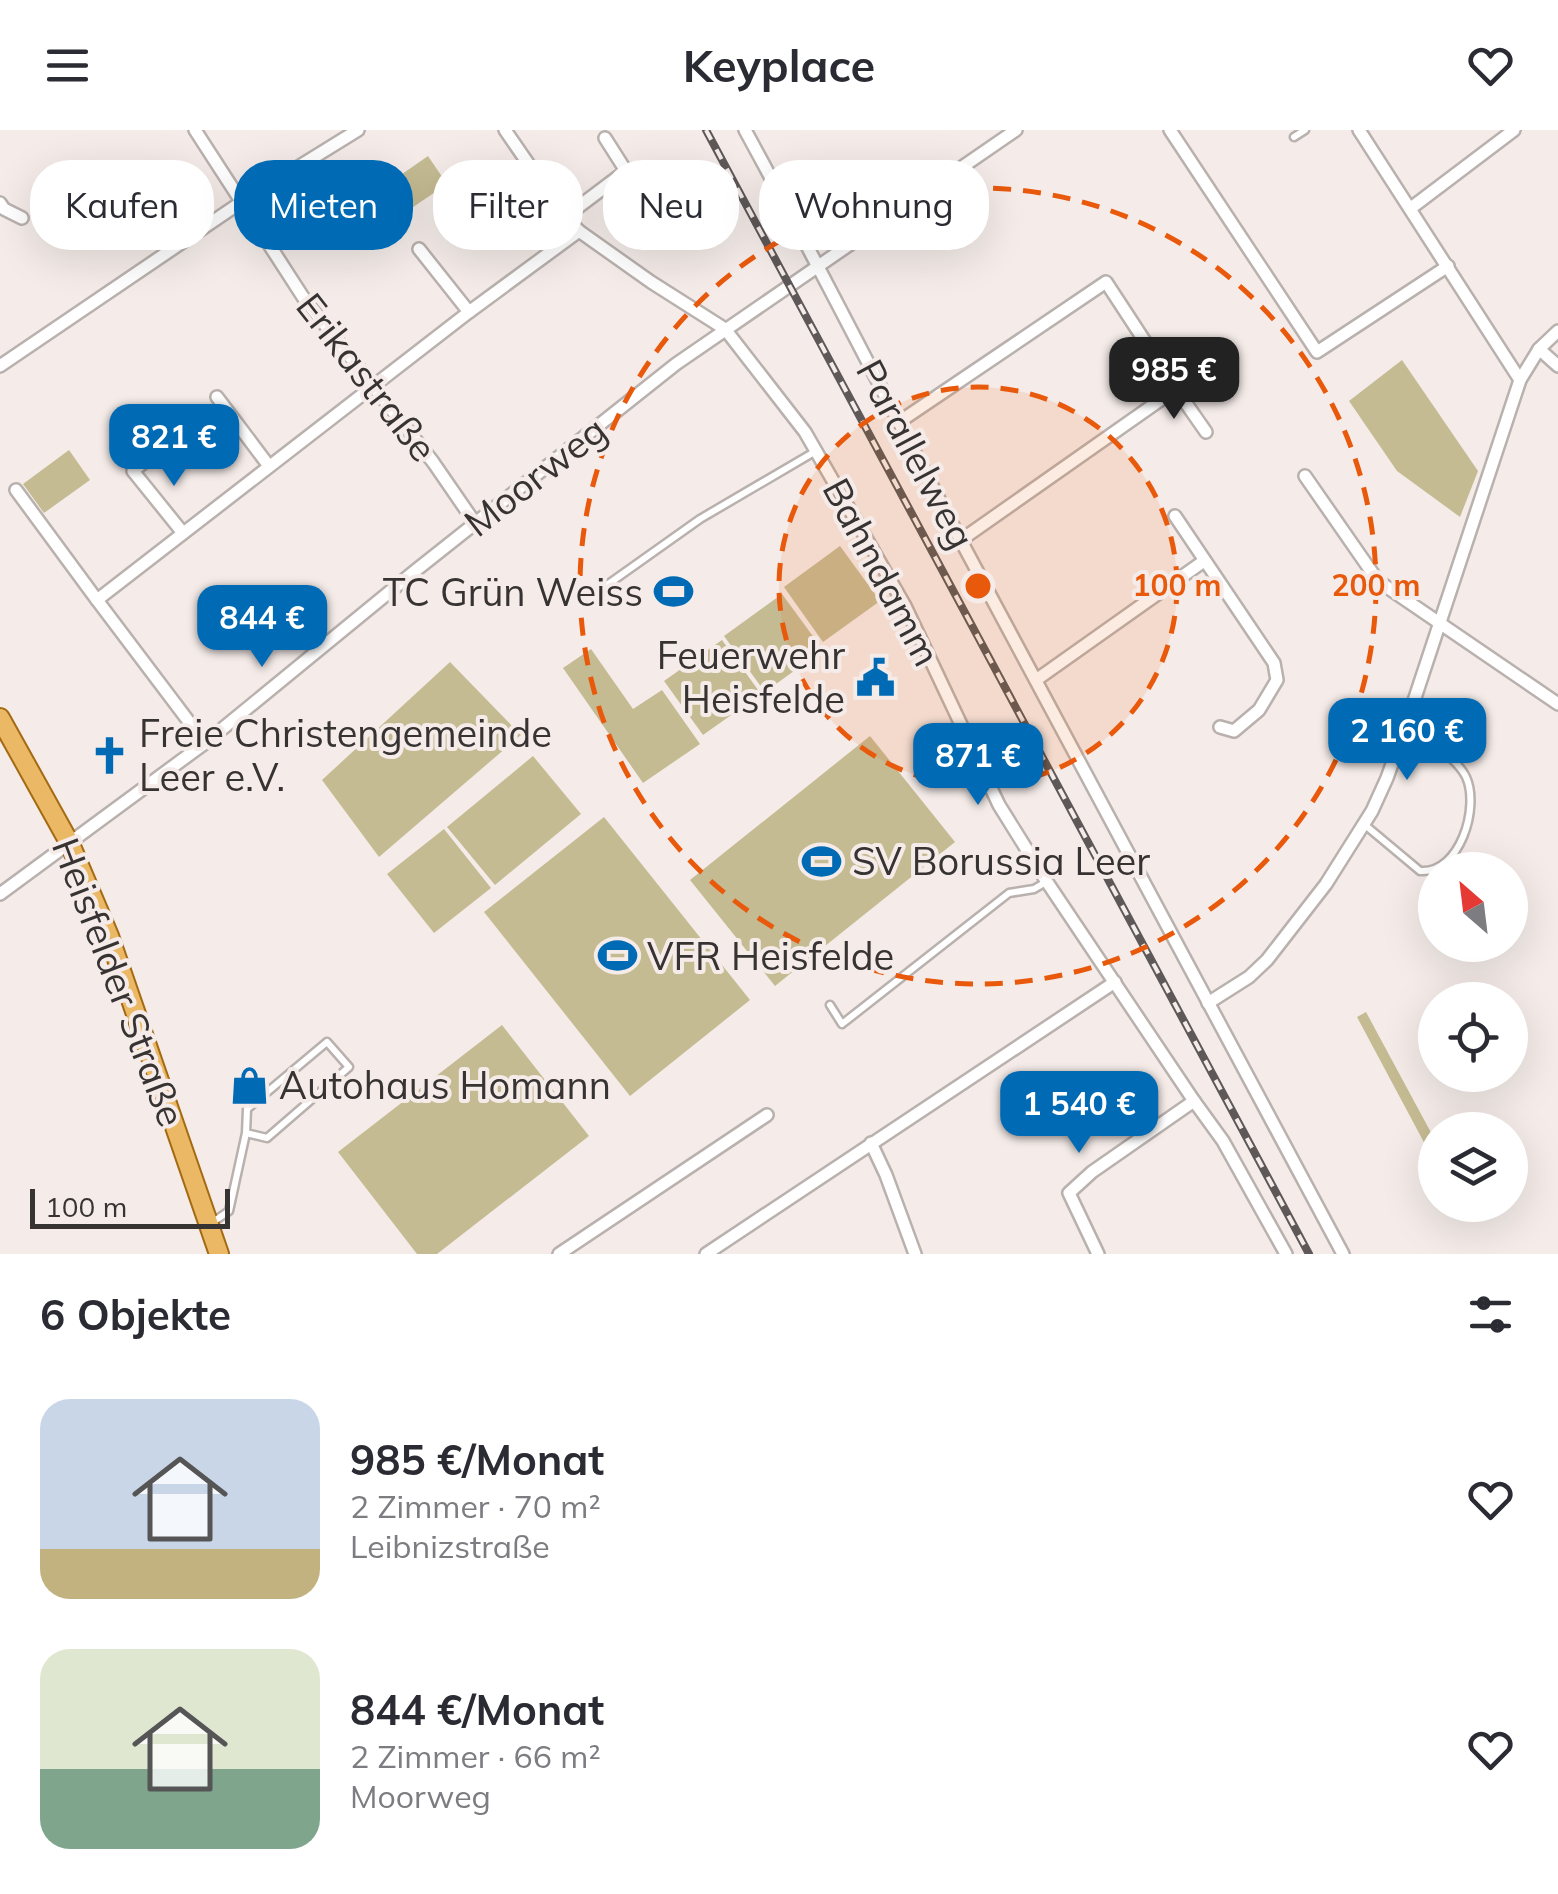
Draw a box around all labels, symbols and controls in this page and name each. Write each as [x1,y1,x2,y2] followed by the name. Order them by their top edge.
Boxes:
[683,37,875,93] text: Keyplace
[40,38,95,93] icon: menu
[1463,38,1518,93] icon: heart
[30,160,214,250] chip: Kaufen
[234,160,413,250] chip: Mieten
[433,160,583,250] chip: Filter
[603,160,739,250] chip: Neu
[759,160,989,250] chip: Wohnung
[286,283,448,471] street label: Erikastraße
[1104,337,1244,422] pin: 985 €
[1131,349,1217,389] text: 985 €
[846,351,986,557] street label: Parallelweg
[104,404,244,489] pin: 821 €
[454,406,616,546] street label: Moorweg
[131,416,217,456] text: 821 €
[813,470,951,674] street label: Bahndamm
[1132,566,1222,604] text: 100 m
[1331,566,1421,604] text: 200 m
[383,568,643,616] place label: TC Grün Weiss
[960,568,996,604] centre of rings
[652,571,694,613] sports icon: TC Grün Weiss
[192,585,332,670] pin: 844 €
[219,597,305,637] text: 844 €
[657,631,845,723] place label: Feuerwehr Heisfelde
[854,656,896,698] public building icon: Feuerwehr Heisfelde
[1315,698,1499,783] pin: 2 160 €
[139,709,552,801] place label: Freie Christengemeinde Leer e.V.
[1350,710,1464,750] text: 2 160 €
[908,723,1048,808] pin: 871 €
[88,734,130,776] church icon: Freie Christengemeinde Leer e.V.
[935,735,1021,775] text: 871 €
[42,831,196,1133] street label: Heisfelder Straße
[852,837,1150,885] place label: SV Borussia Leer
[801,840,843,882] sports icon: SV Borussia Leer
[1418,852,1528,962] north arrow
[1418,852,1528,1222] map controls
[647,932,894,980] place label: VFR Heisfelde
[596,935,638,977] sports icon: VFR Heisfelde
[1418,982,1528,1092] button: locate
[279,1061,611,1109] place label: Autohaus Homann
[228,1064,270,1106] shop icon: Autohaus Homann
[987,1071,1171,1156] pin: 1 540 €
[1022,1083,1136,1123] text: 1 540 €
[1418,1112,1528,1222] button: layers
[30,1184,230,1228] scale bar
[45,1189,127,1224] text: 100 m
[1463,1287,1518,1342] icon: filters
[40,1288,231,1341] text: 6 Objekte
[350,1433,604,1486] text: 985 €/Monat
[120,1439,240,1559] icon: home
[1463,1472,1518,1527] icon: heart
[350,1486,601,1526] text: 2 Zimmer · 70 m²
[350,1526,550,1566] text: Leibnizstraße
[350,1683,604,1736] text: 844 €/Monat
[120,1689,240,1809] icon: home
[1463,1722,1518,1777] icon: heart
[350,1736,601,1776] text: 2 Zimmer · 66 m²
[350,1776,491,1816] text: Moorweg

